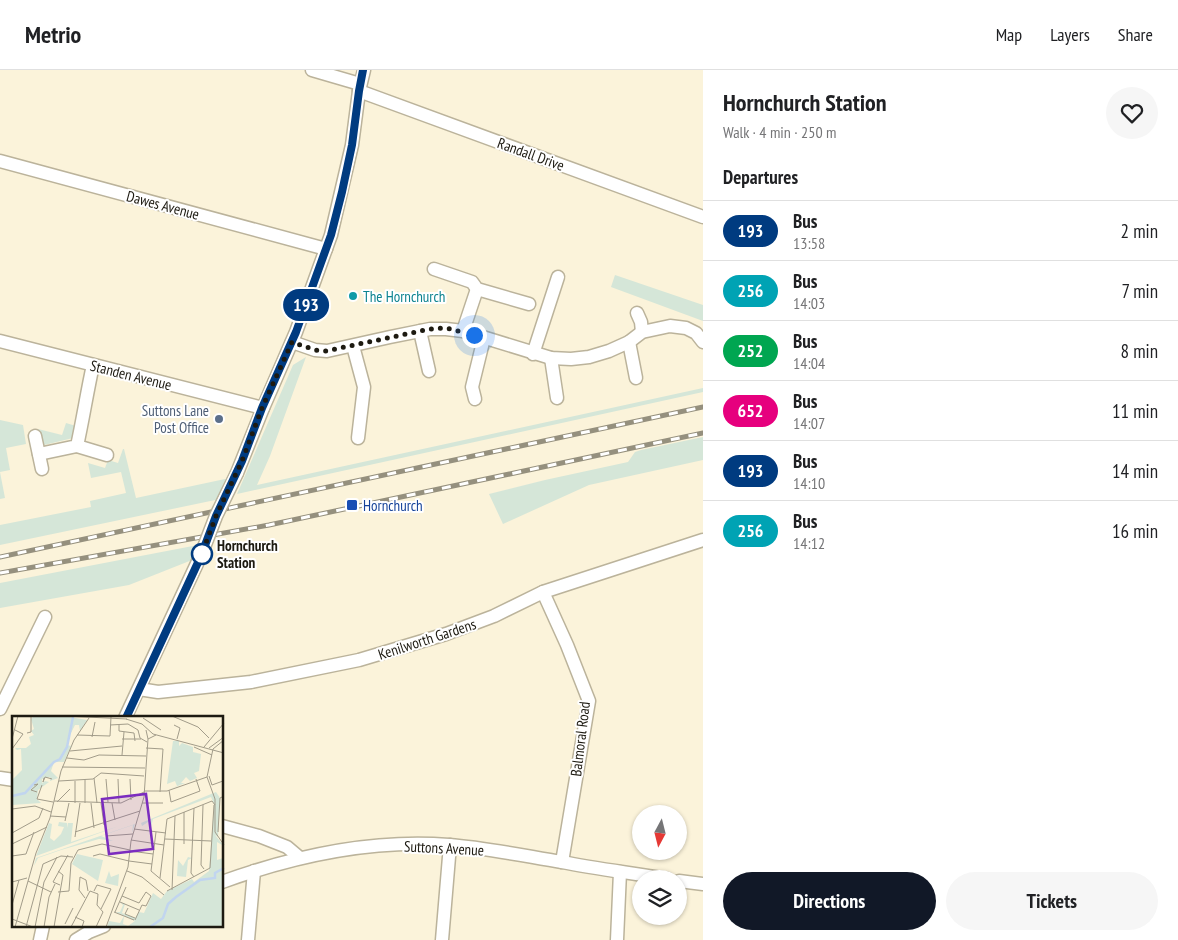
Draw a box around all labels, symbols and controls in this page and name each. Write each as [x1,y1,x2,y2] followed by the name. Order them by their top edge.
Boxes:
[25,19,81,50] text: Metrio
[996,23,1022,46] text: Map
[1050,23,1090,46] text: Layers
[1118,23,1153,46] text: Share
[723,87,887,118] text: Hornchurch Station
[1106,87,1158,139] button: heart
[723,122,836,142] text: Walk · 4 min · 250 m
[495,133,567,175] street label: Randall Drive
[723,165,798,189] text: Departures
[125,186,201,224] street label: Dawes Avenue
[793,209,817,233] text: Bus
[738,219,763,242] text: 193
[1121,219,1158,243] text: 2 min
[793,233,825,253] text: 13:58
[793,269,817,293] text: Bus
[738,279,763,302] text: 256
[1121,279,1158,303] text: 7 min
[363,287,445,306] place label: The Hornchurch
[277,289,335,321] line badge: 193
[347,290,359,302] marker: The Hornchurch
[293,293,319,316] text: 193
[793,293,825,313] text: 14:03
[462,323,487,348] your location
[793,329,817,353] text: Bus
[738,339,763,362] text: 252
[1121,339,1158,363] text: 8 min
[793,353,825,373] text: 14:04
[88,356,174,394] street label: Standen Avenue
[793,389,817,413] text: Bus
[738,399,763,422] text: 652
[1112,399,1158,423] text: 11 min
[142,401,209,437] place label: Suttons Lane Post Office
[213,413,225,425] marker: Suttons Lane Post Office
[793,413,825,433] text: 14:07
[793,449,817,473] text: Bus
[738,459,763,482] text: 193
[1112,459,1158,483] text: 14 min
[793,473,825,493] text: 14:10
[363,496,423,515] place label: Hornchurch
[345,498,359,512] marker: Hornchurch
[793,509,817,533] text: Bus
[738,519,763,542] text: 256
[1112,519,1158,543] text: 16 min
[793,533,825,553] text: 14:12
[217,536,278,572] place label: Hornchurch Station
[191,543,213,565] marker: Hornchurch Station
[376,614,478,664] street label: Kenilworth Gardens
[566,701,594,777] street label: Balmoral Road
[12,716,224,928] inset map
[632,805,688,860] north arrow
[632,805,687,925] map controls
[404,836,484,860] street label: Suttons Avenue
[632,870,687,925] button: layers
[723,872,936,930] button: Directions
[946,872,1158,930] button: Tickets

